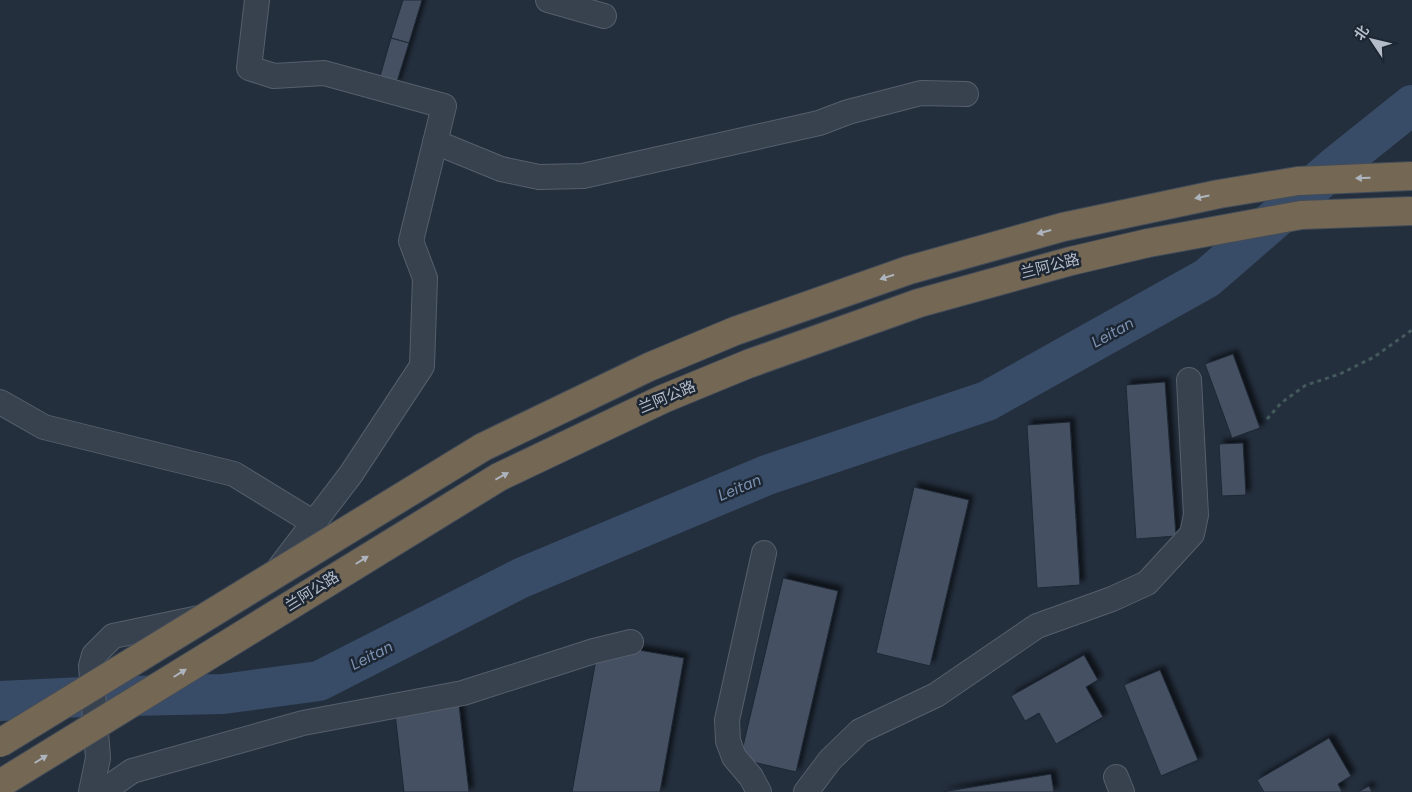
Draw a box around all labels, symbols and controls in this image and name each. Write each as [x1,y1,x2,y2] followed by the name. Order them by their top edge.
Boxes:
[1347,15,1397,65] north arrow
[1351,22,1373,43] text: 北
[1355,175,1371,183] one-way arrow
[1195,193,1210,201] one-way arrow
[1036,228,1051,236] one-way arrow
[1019,250,1081,282] street label: 兰阿公路
[880,274,895,281] one-way arrow
[1088,313,1137,352] water label: Leitan
[636,377,698,417] street label: 兰阿公路
[715,470,764,505] water label: Leitan
[494,472,509,480] one-way arrow
[356,555,369,564] one-way arrow
[282,567,342,615] street label: 兰阿公路
[347,637,396,674] water label: Leitan
[173,668,186,678] one-way arrow
[35,754,48,763] one-way arrow

